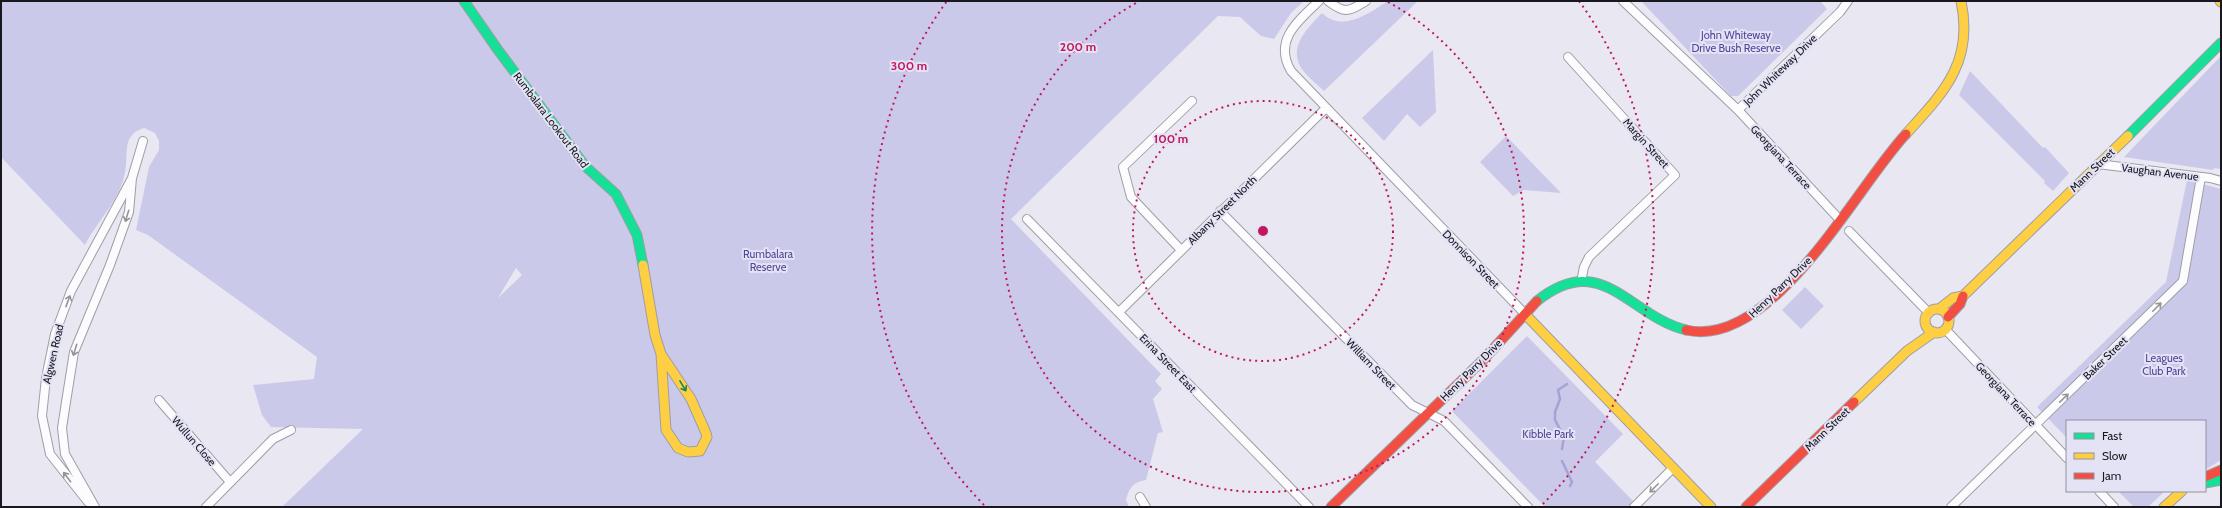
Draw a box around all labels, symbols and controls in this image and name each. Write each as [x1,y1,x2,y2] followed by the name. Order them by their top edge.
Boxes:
[1691,28,1781,55] park label: John Whiteway Drive Bush Reserve
[1740,31,1820,109] street label: John Whiteway Drive
[1060,39,1096,54] text: 200 m
[891,58,927,73] text: 300 m
[510,69,592,171] street label: Rumbalara Lookout Road
[1620,115,1672,171] street label: Margin Street
[1748,122,1815,192] street label: Georgiana Terrace
[1154,131,1188,146] text: 100 m
[2067,145,2118,195] street label: Mann Street
[2121,160,2200,184] street label: Vaughan Avenue
[1184,172,1260,248] street label: Albany Street North
[123,210,130,223] one-way arrow
[1256,224,1270,238] centre of rings
[1440,227,1503,291] street label: Donnison Street
[743,247,794,274] park label: Rumbalara Reserve
[1746,253,1815,321] street label: Henry Parry Drive
[64,295,72,307] one-way arrow
[2152,302,2162,312] one-way arrow
[39,323,67,385] street label: Algwen Road
[1137,331,1200,395] street label: Erina Street East
[2080,333,2130,383] street label: Baker Street
[1343,335,1399,393] street label: William Street
[1437,336,1505,404] street label: Henry Parry Drive
[71,344,78,357] one-way arrow
[2142,351,2186,378] park label: Leagues Club Park
[1973,359,2040,429] street label: Georgiana Terrace
[679,380,687,392] one-way arrow
[2059,393,2069,403] one-way arrow
[1802,404,1853,454] street label: Mann Street
[169,413,220,469] street label: Wullun Close
[2066,420,2206,492] legend
[1522,427,1574,441] park label: Kibble Park
[2102,428,2122,443] text: Fast
[2102,448,2127,463] text: Slow
[2101,468,2121,483] text: Jam
[63,471,71,482] one-way arrow
[1649,483,1659,493] one-way arrow

